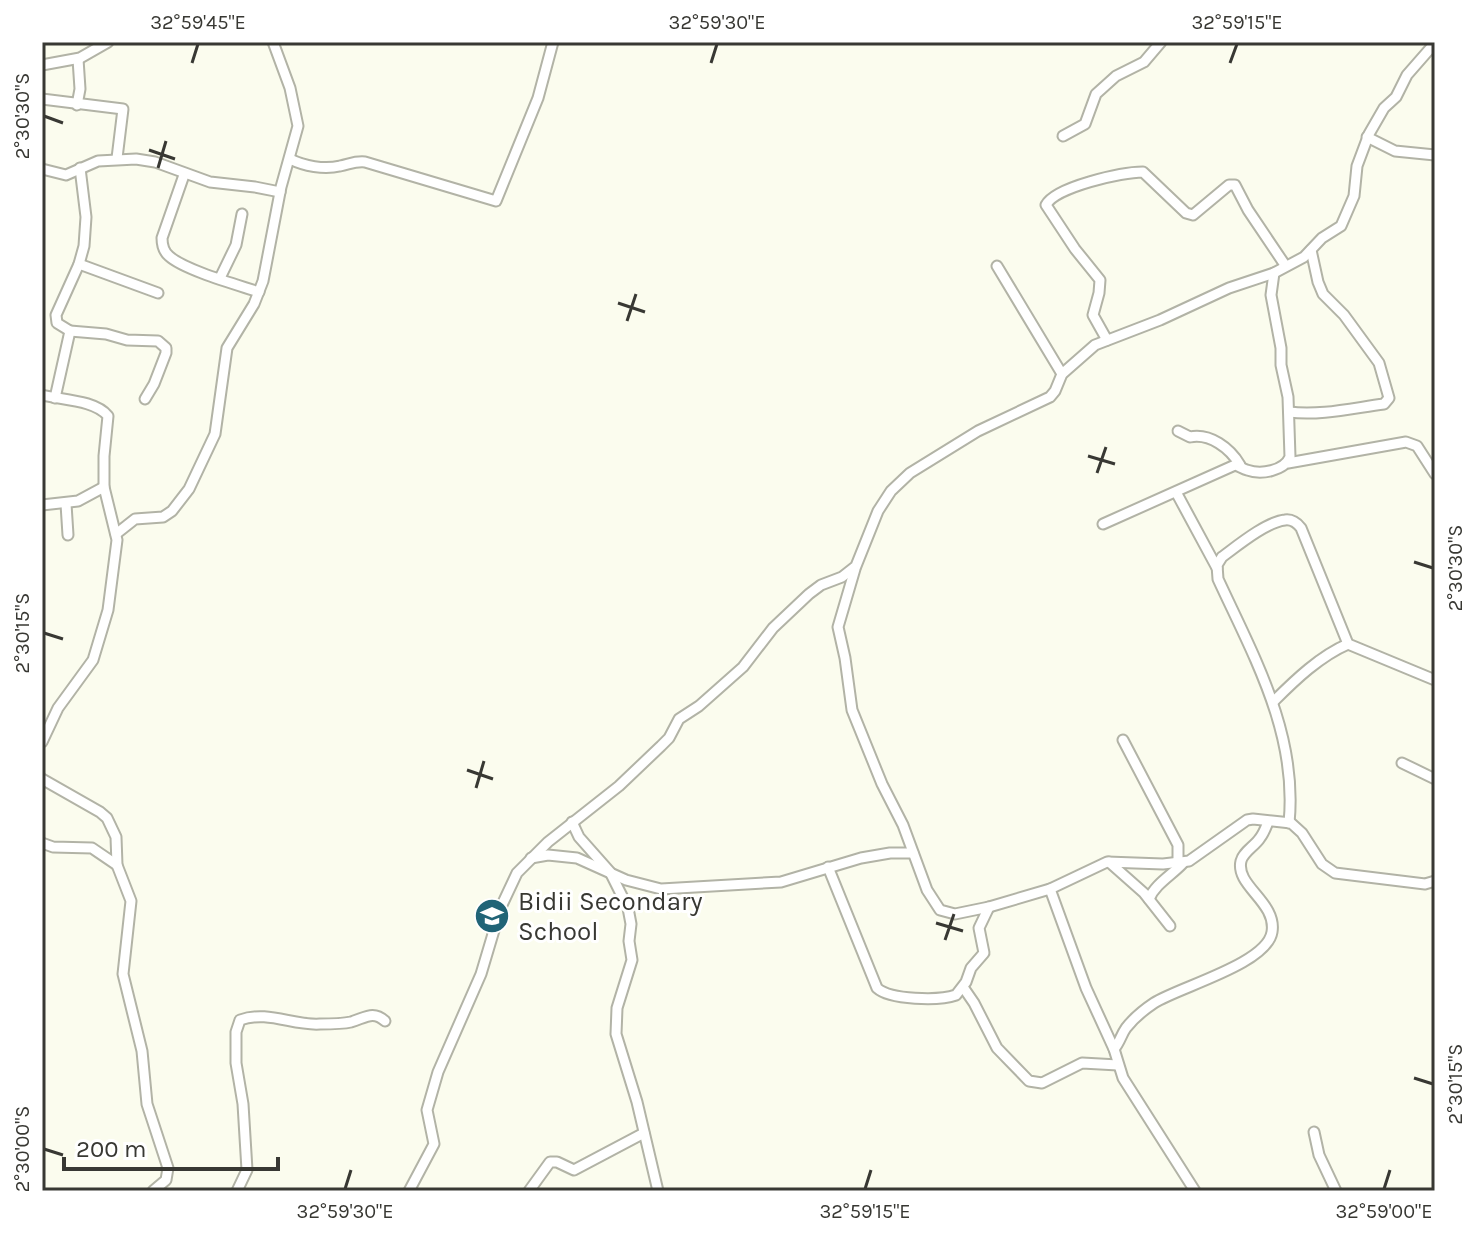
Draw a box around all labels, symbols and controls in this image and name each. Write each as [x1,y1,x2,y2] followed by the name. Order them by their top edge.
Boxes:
[150,11,246,34] text: 32°59'45"E
[669,11,765,34] text: 32°59'30"E
[1191,11,1283,34] text: 32°59'15"E
[11,73,34,159] text: 2°30'30"S
[1444,525,1467,611] text: 2°30'30"S
[11,593,34,673] text: 2°30'15"S
[518,886,703,947] place label: Bidii Secondary School
[473,897,511,935] school or university icon: Bidii Secondary School
[1444,1044,1467,1124] text: 2°30'15"S
[11,1106,34,1192] text: 2°30'00"S
[64,1121,278,1171] scale bar
[76,1135,147,1163] text: 200 m
[297,1200,393,1223] text: 32°59'30"E
[819,1200,911,1223] text: 32°59'15"E
[1336,1200,1432,1223] text: 32°59'00"E

